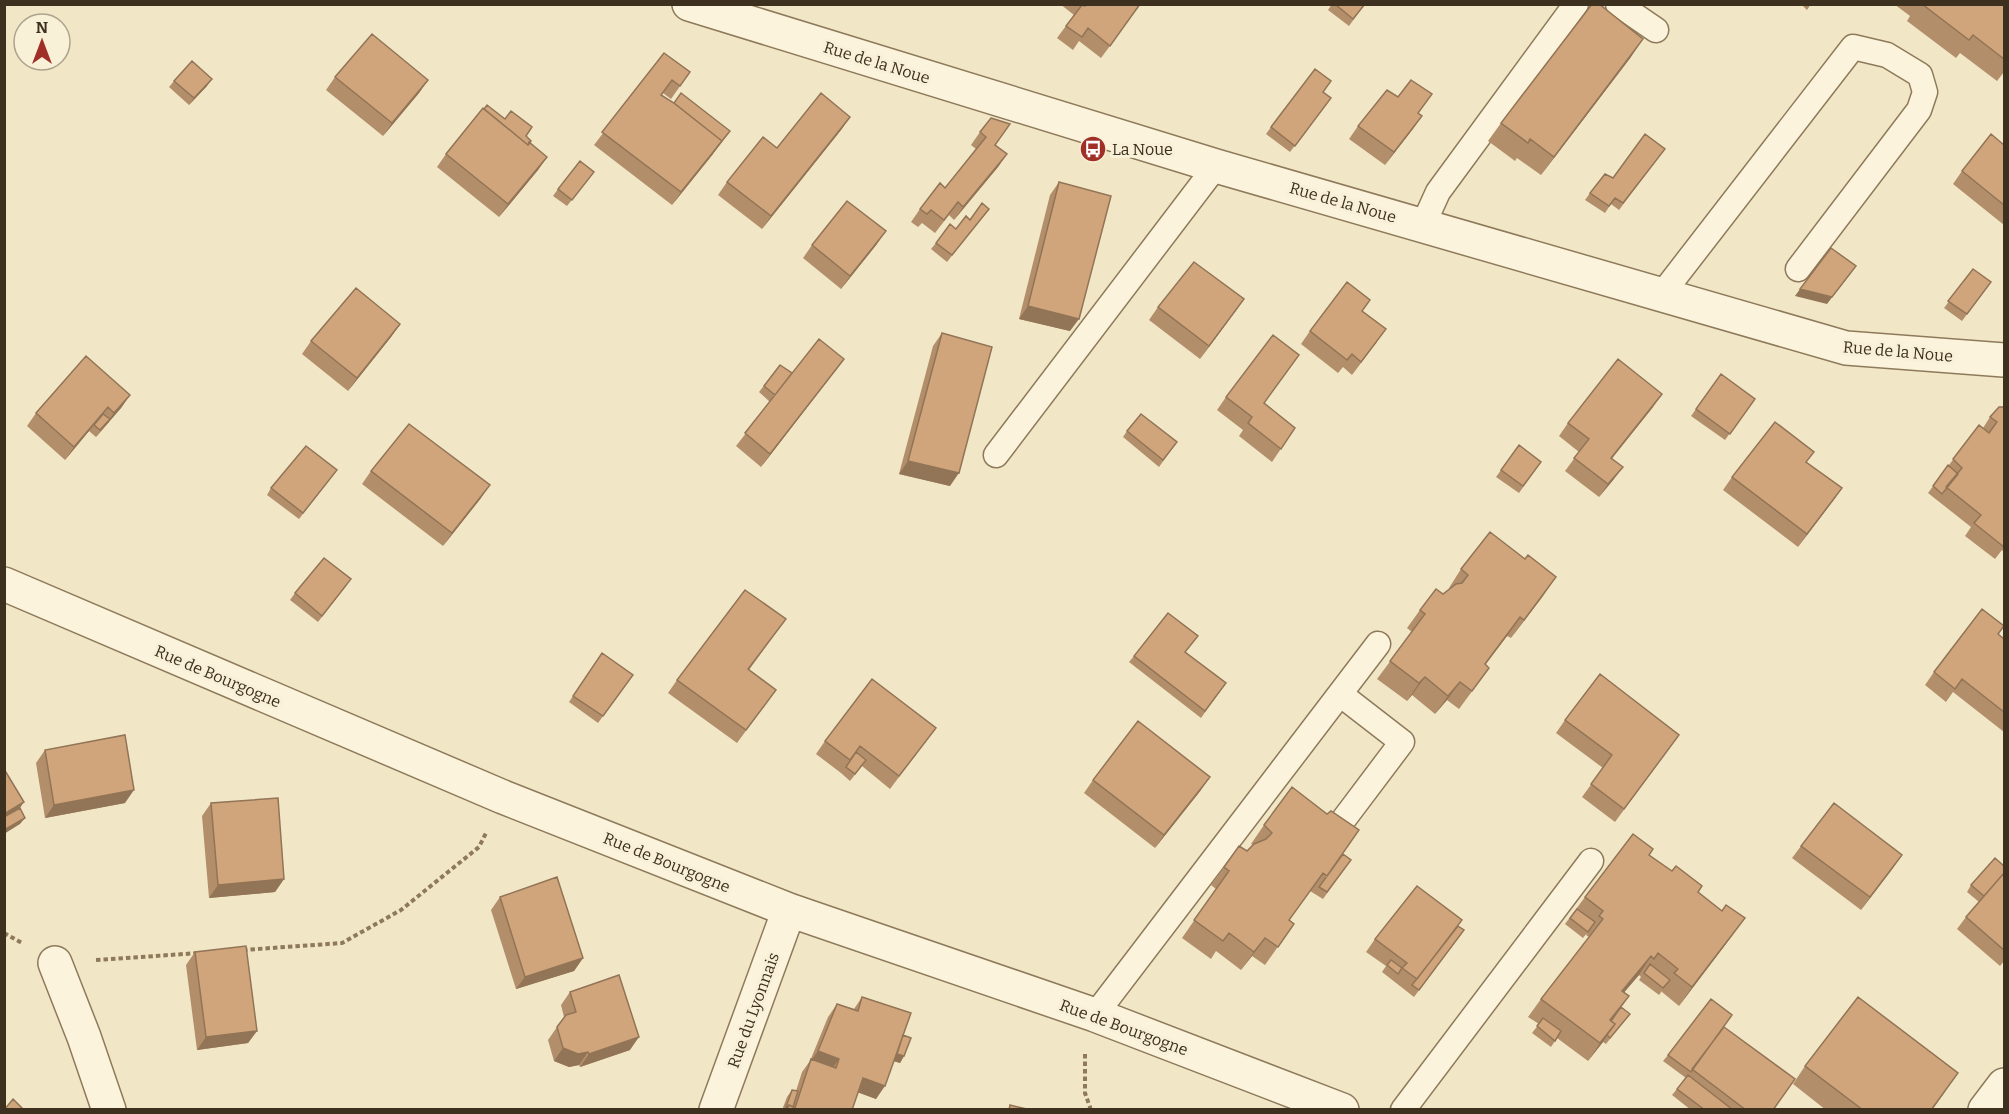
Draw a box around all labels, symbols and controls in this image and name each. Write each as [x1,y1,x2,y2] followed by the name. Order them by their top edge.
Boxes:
[12,12,72,72] north arrow
[36,18,48,37] text: N
[821,37,932,88] street label: Rue de la Noue
[1078,134,1108,164] bus stop icon: La Noue
[1112,140,1173,159] place label: La Noue
[1287,178,1398,227] street label: Rue de la Noue
[1842,337,1954,366] street label: Rue de la Noue
[152,641,284,712] street label: Rue de Bourgogne
[601,828,733,897] street label: Rue de Bourgogne
[724,950,783,1071] street label: Rue du Lyonnais
[1057,995,1191,1060] street label: Rue de Bourgogne

